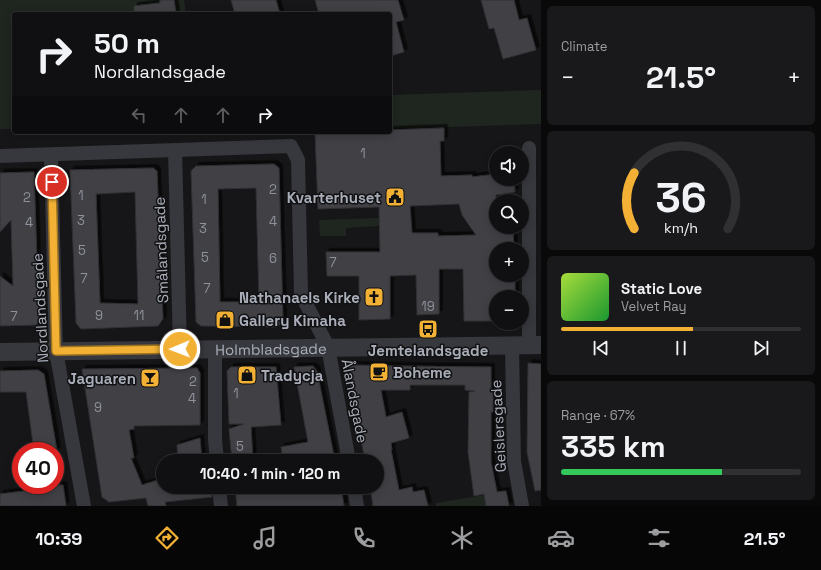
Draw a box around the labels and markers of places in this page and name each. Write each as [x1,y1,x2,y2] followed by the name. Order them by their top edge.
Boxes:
[35,165,69,199] pin
[384,186,406,208] public building icon: Kvarterhuset
[287,188,381,207] place label: Kvarterhuset
[363,286,385,308] church icon: Nathanaels Kirke
[239,288,360,307] place label: Nathanaels Kirke
[214,309,236,331] shop icon: Gallery Kimaha
[239,311,346,330] place label: Gallery Kimaha
[417,318,439,340] bus stop icon: Jemtelandsgade
[368,341,489,360] place label: Jemtelandsgade
[368,361,390,383] cafe icon: Boheme
[393,363,452,382] place label: Boheme
[236,364,258,386] shop icon: Tradycja
[261,366,324,385] place label: Tradycja
[139,367,161,389] bar icon: Jaguaren
[68,369,136,388] place label: Jaguaren

